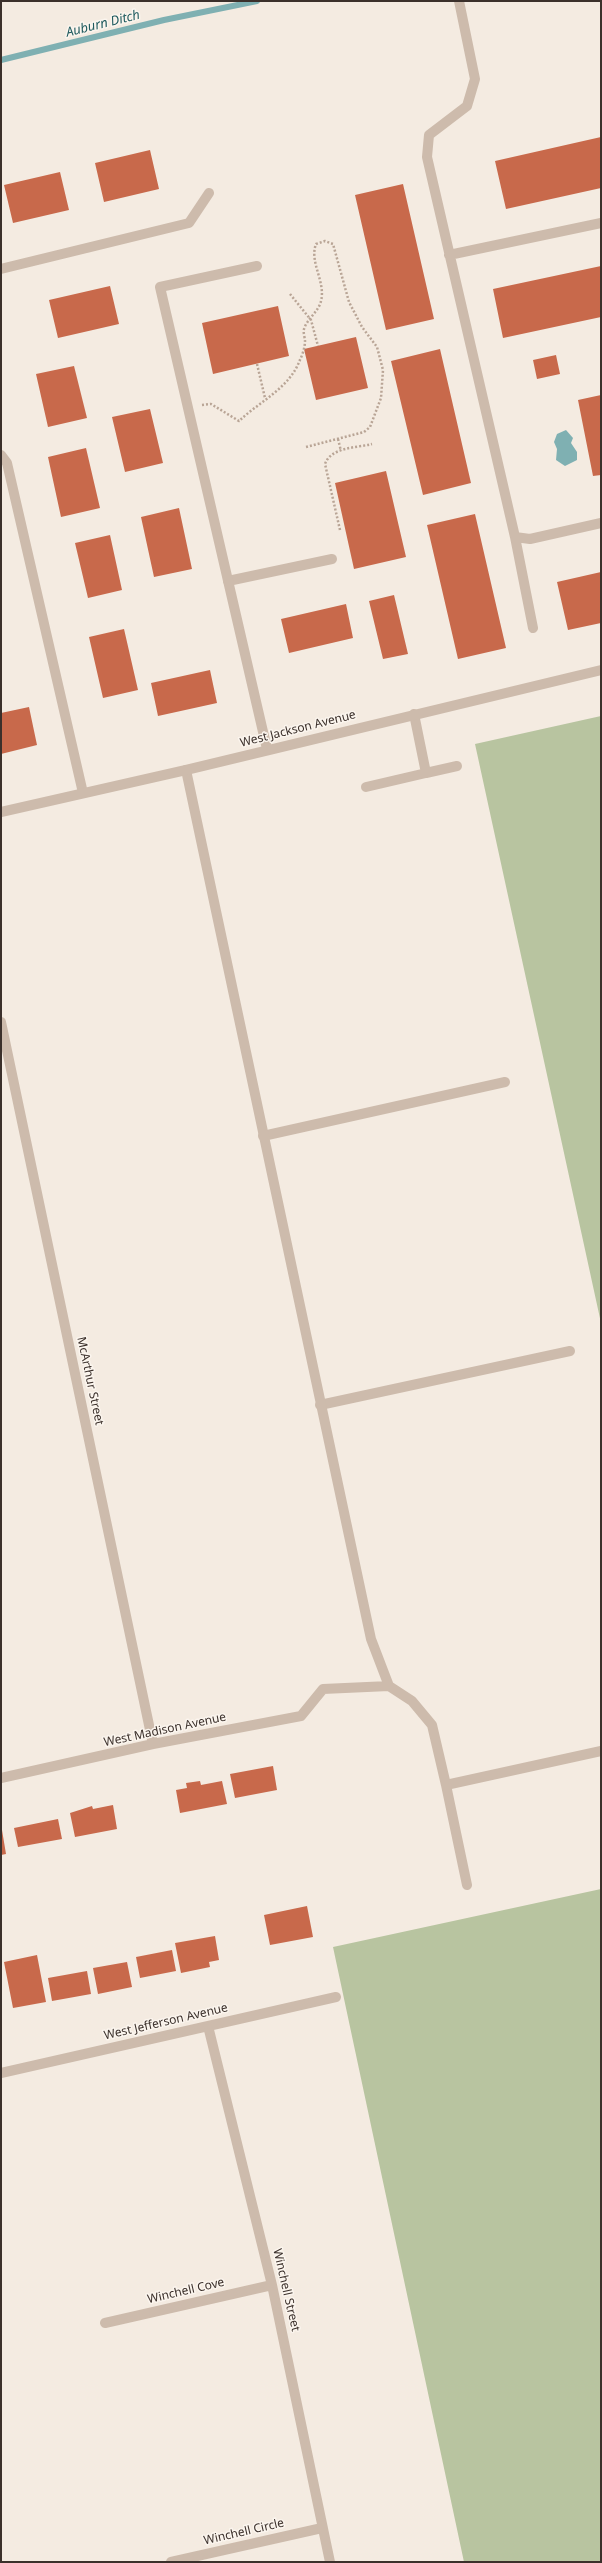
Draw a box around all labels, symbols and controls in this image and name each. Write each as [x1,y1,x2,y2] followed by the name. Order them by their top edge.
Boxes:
[64,7,142,41] water label: Auburn Ditch
[239,708,357,750] street label: West Jackson Avenue
[74,1335,106,1427] street label: McArthur Street
[103,1710,227,1750] street label: West Madison Avenue
[103,2001,229,2043] street label: West Jefferson Avenue
[269,2247,303,2333] street label: Winchell Street
[146,2275,226,2307] street label: Winchell Cove
[202,2516,286,2548] street label: Winchell Circle

